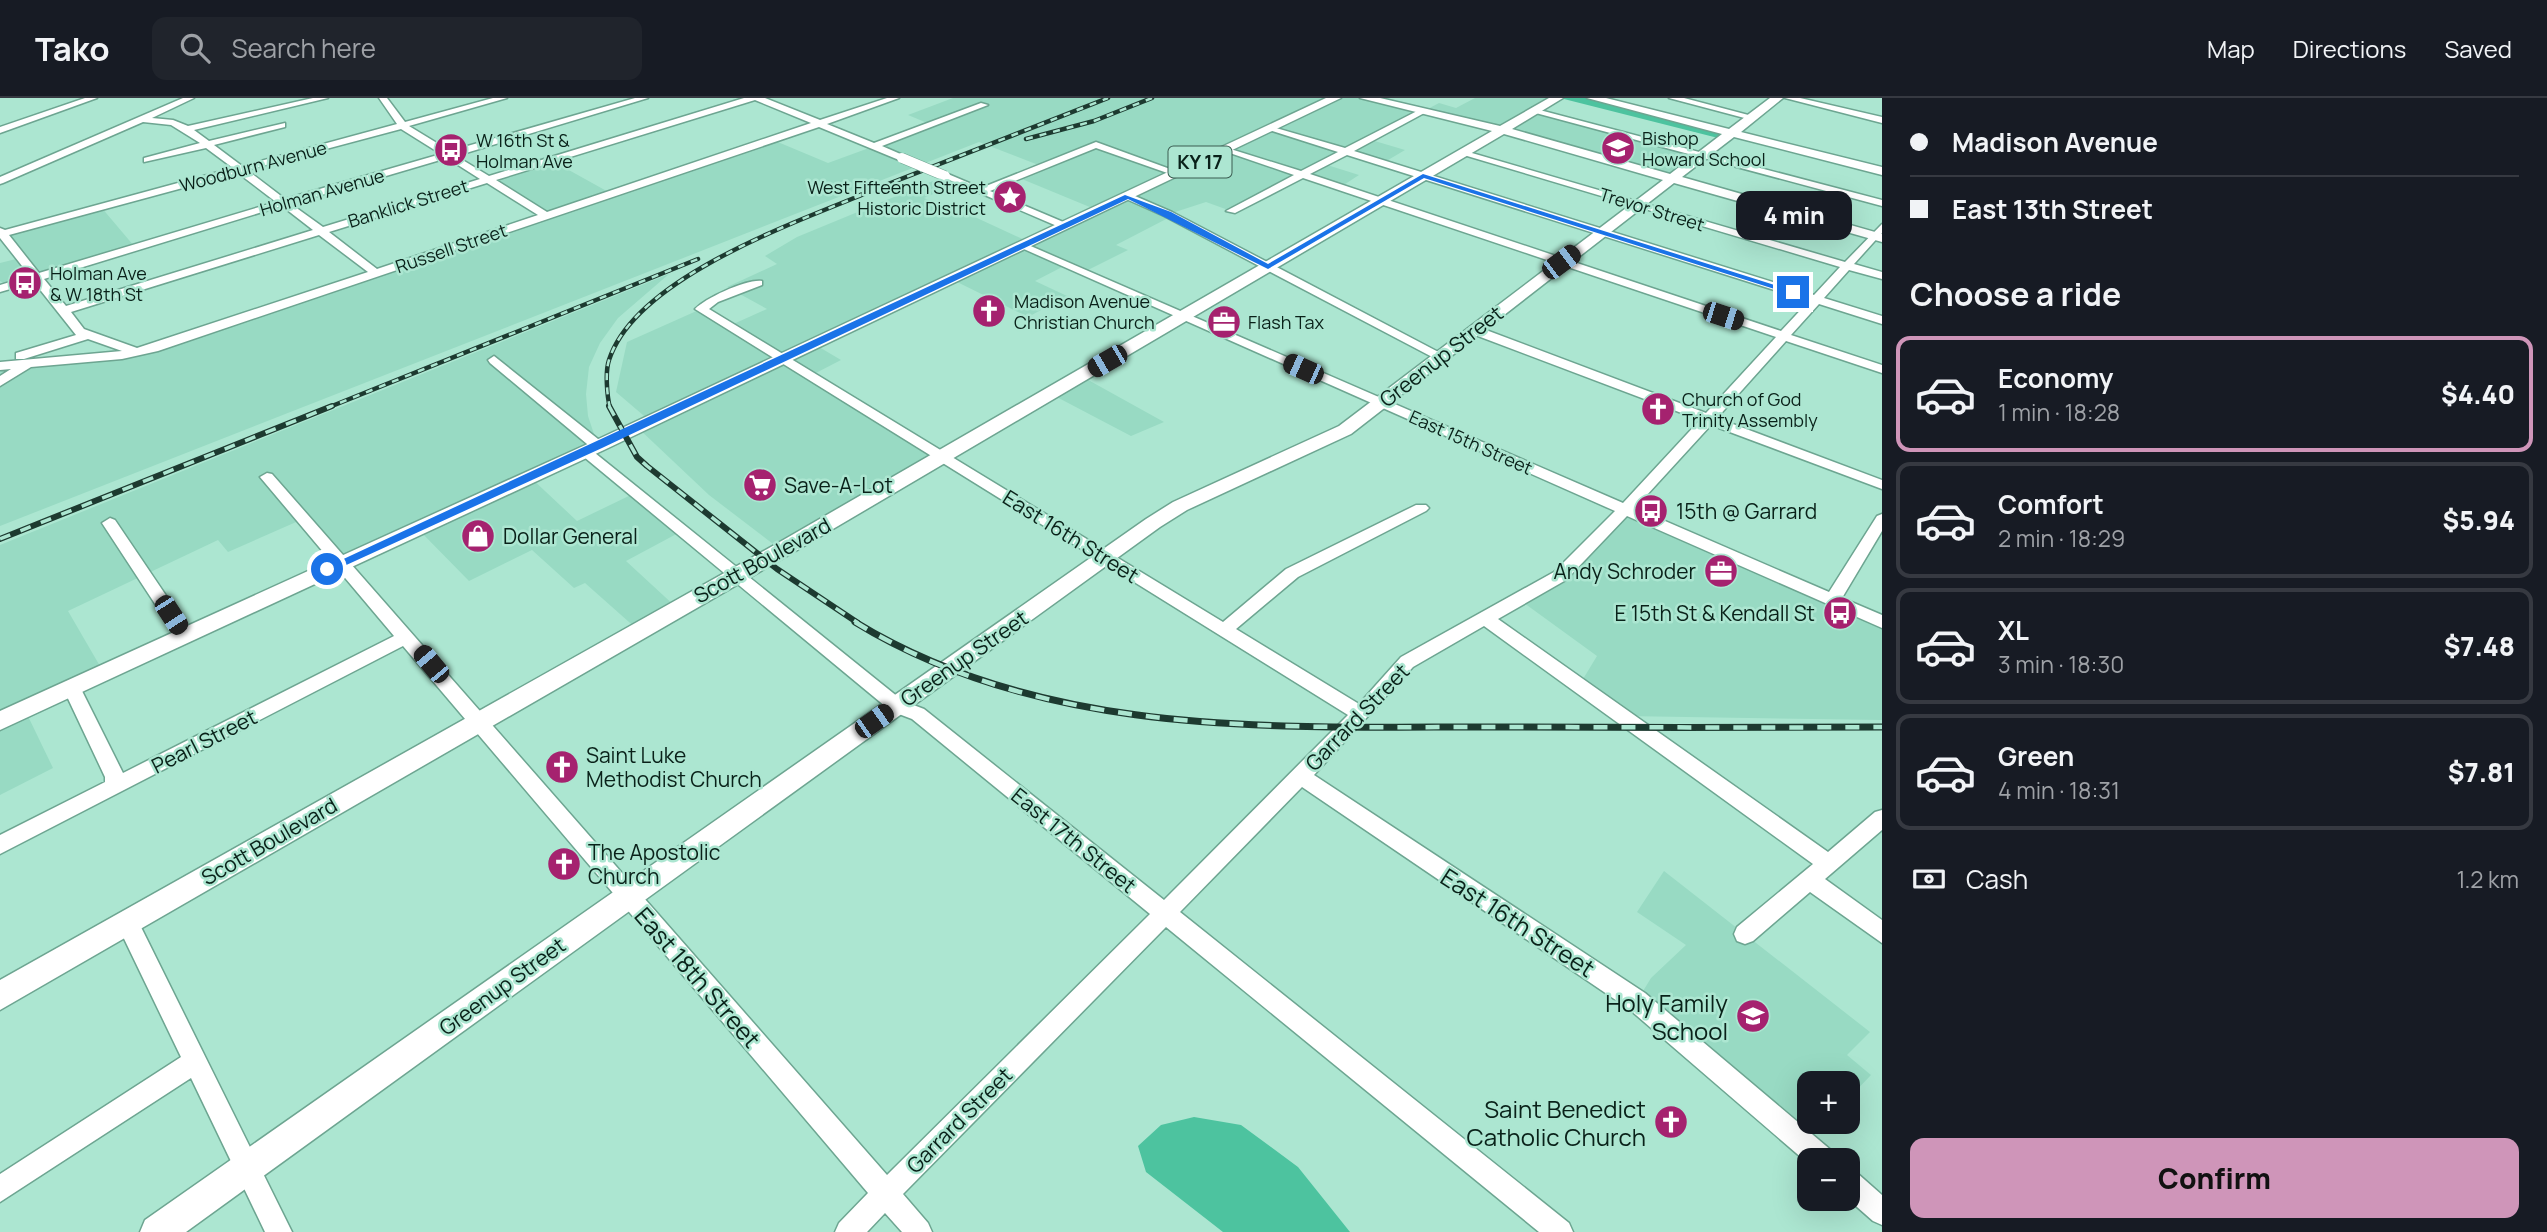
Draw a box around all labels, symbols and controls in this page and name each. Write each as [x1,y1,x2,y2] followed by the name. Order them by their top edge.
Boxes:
[152,17,642,80] search box
[35,26,110,71] text: Tako
[176,29,214,67] icon: search
[232,30,376,66] text: Search here
[2207,32,2255,65] text: Map
[2293,32,2406,65] text: Directions
[2444,32,2512,65] text: Saved
[1952,124,2158,160] text: Madison Avenue
[1642,126,1766,171] place label: Bishop Howard School
[476,128,573,173] place label: W 16th St & Holman Ave
[1599,129,1637,167] school or university icon: Bishop Howard School
[432,131,470,169] bus stop icon: W 16th St & Holman Ave
[177,135,329,197] street label: Woodburn Avenue
[1168,146,1232,178] road number: KY 17
[257,163,387,221] street label: Holman Avenue
[345,173,471,233] street label: Banklick Street
[807,175,986,220] place label: West Fifteenth Street Historic District
[991,178,1029,216] place icon: West Fifteenth Street Historic District
[1597,182,1707,236] street label: Trevor Street
[1735,190,1851,240] callout: 4 min
[1952,191,2153,227] text: East 13th Street
[1763,199,1825,231] text: 4 min
[392,218,510,278] street label: Russell Street
[1538,241,1585,283] car
[50,261,147,306] place label: Holman Ave & W 18th St
[6,264,44,302] bus stop icon: Holman Ave & W 18th St
[1910,272,2121,316] text: Choose a ride
[1777,276,1809,308] route end
[1014,289,1155,334] place label: Madison Avenue Christian Church
[970,292,1008,330] church icon: Madison Avenue Christian Church
[1373,299,1509,413] street label: Greenup Street
[1700,300,1747,332] car
[1205,303,1243,341] office icon: Flash Tax
[1248,310,1324,334] place label: Flash Tax
[1084,341,1131,381] car
[1280,351,1327,387] car
[1998,360,2113,396] text: Economy
[1914,363,1977,426] icon: car
[2441,376,2515,412] text: $4.40
[1682,387,1818,432] place label: Church of God Trinity Assembly
[1639,390,1677,428] church icon: Church of God Trinity Assembly
[1998,396,2120,428] text: 1 min · 18:28
[1406,404,1536,480] street label: East 15th Street
[741,466,779,504] supermarket icon: Save-A-Lot
[784,471,893,499] place label: Save-A-Lot
[998,483,1144,589] street label: East 16th Street
[1998,486,2104,522] text: Comfort
[1914,489,1977,552] icon: car
[1632,492,1670,530] bus stop icon: 15th @ Garrard
[1676,497,1817,525] place label: 15th @ Garrard
[2443,502,2515,538] text: $5.94
[689,511,835,609] street label: Scott Boulevard
[459,517,497,555] shop icon: Dollar General
[503,522,638,550] place label: Dollar General
[1998,522,2125,554] text: 2 min · 18:29
[1702,552,1740,590] office icon: Andy Schroder
[311,553,343,585] route start
[1553,557,1696,585] place label: Andy Schroder
[151,592,192,638] car
[1821,594,1859,632] bus stop icon: E 15th St & Kendall St
[1615,599,1815,627] place label: E 15th St & Kendall St
[895,604,1033,712] street label: Greenup Street
[1998,612,2029,648] text: XL
[1914,615,1977,678] icon: car
[2444,628,2515,664] text: $7.48
[410,641,453,687] car
[1998,648,2124,680] text: 3 min · 18:30
[1299,657,1415,777] street label: Garrard Street
[851,700,898,742] car
[147,702,261,780] street label: Pearl Street
[1998,738,2074,774] text: Green
[586,741,762,793] place label: Saint Luke Methodist Church
[1914,741,1977,804] icon: car
[543,748,581,786] church icon: Saint Luke Methodist Church
[2448,754,2515,790] text: $7.81
[1998,774,2120,806] text: 4 min · 18:31
[1006,781,1142,899] street label: East 17th Street
[196,791,342,891] street label: Scott Boulevard
[588,838,720,890] place label: The Apostolic Church
[545,845,583,883] church icon: The Apostolic Church
[1435,860,1601,984] street label: East 16th Street
[1910,860,1948,898] icon: cash
[1966,861,2028,897] text: Cash
[2456,863,2519,895] text: 1.2 km
[628,900,768,1054] street label: East 18th Street
[433,931,571,1041] street label: Greenup Street
[1605,986,1728,1047] place label: Holy Family School
[1734,997,1772,1035] school or university icon: Holy Family School
[900,1061,1018,1179] street label: Garrard Street
[1797,1071,1860,1211] map controls
[1797,1071,1860,1134] button: +
[1467,1092,1646,1153] place label: Saint Benedict Catholic Church
[1652,1103,1690,1141] church icon: Saint Benedict Catholic Church
[1910,1138,2519,1218] button: Confirm
[1797,1148,1860,1211] button: −

